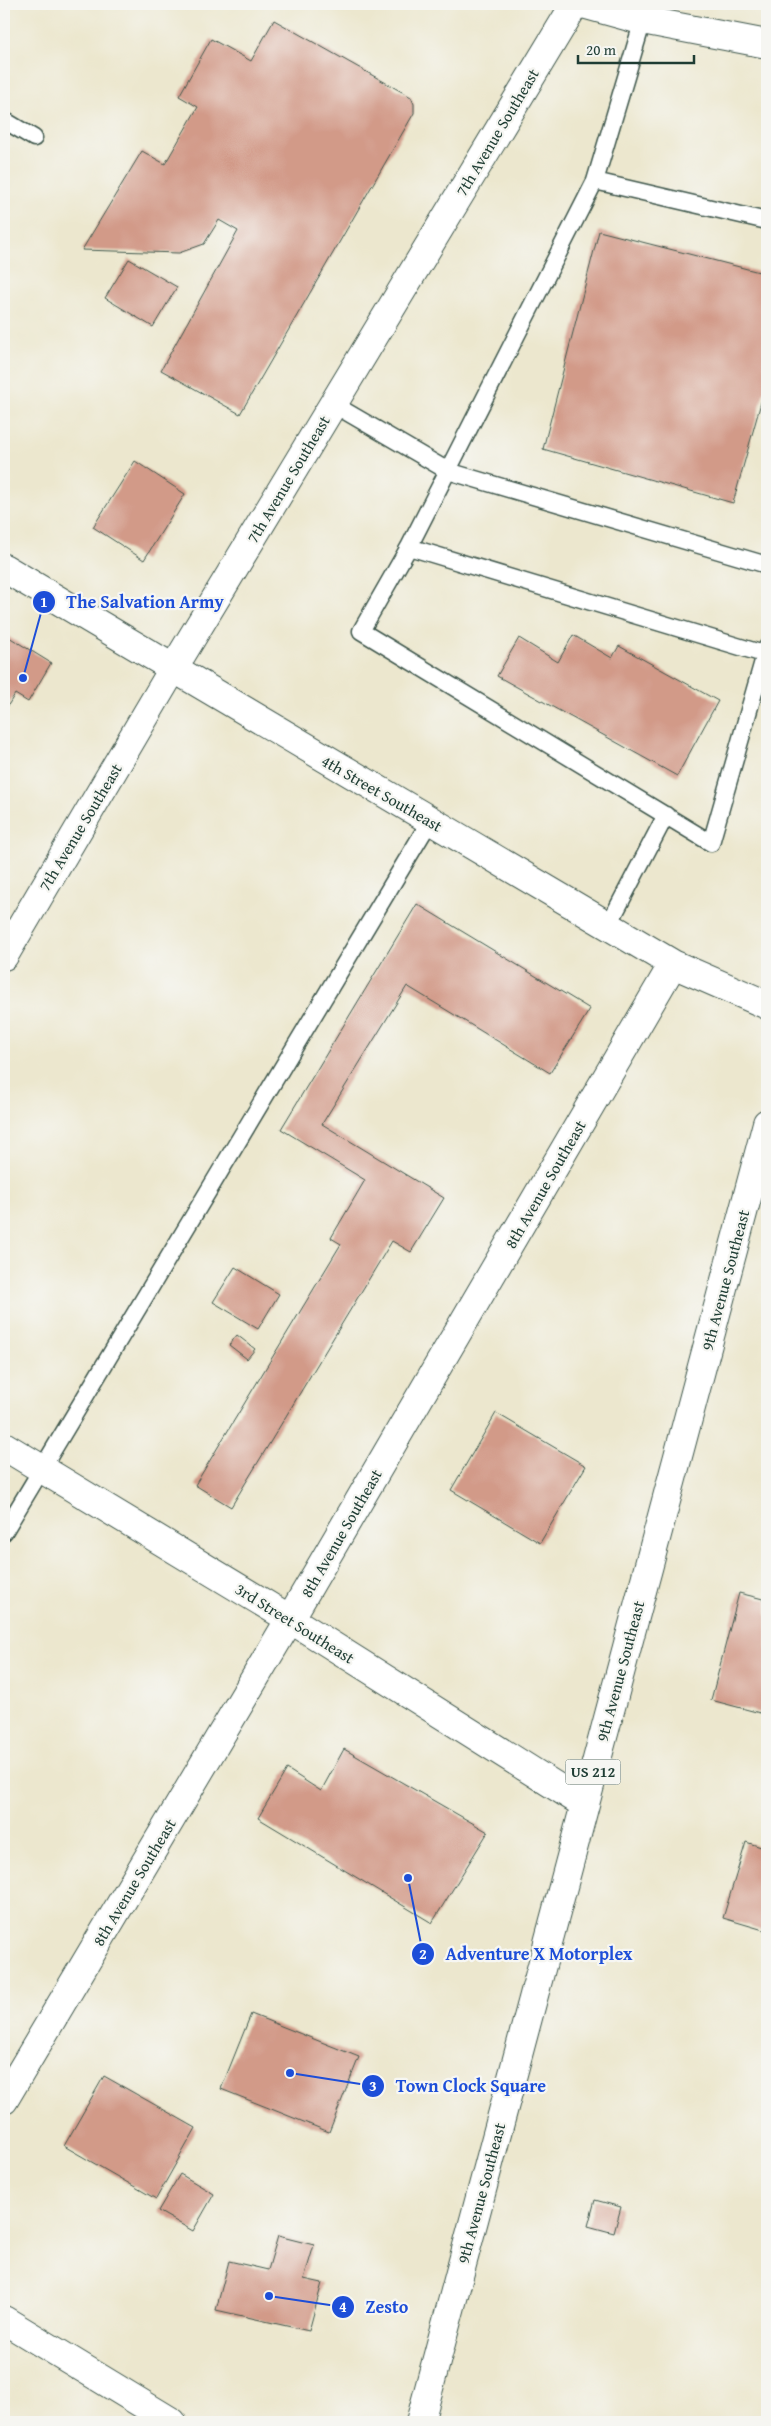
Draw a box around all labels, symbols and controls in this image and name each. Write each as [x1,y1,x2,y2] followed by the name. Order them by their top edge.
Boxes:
[578,32,695,64] scale bar
[586,39,617,60] text: 20 m
[449,63,545,200] street label: 7th Avenue Southeast
[240,410,336,547] street label: 7th Avenue Southeast
[31,585,233,618] callout: The Salvation Army
[66,588,224,615] text: The Salvation Army
[40,591,48,612] text: 1
[317,749,447,838] street label: 4th Street Southeast
[32,758,128,895] street label: 7th Avenue Southeast
[498,1115,592,1253] street label: 8th Avenue Southeast
[695,1207,755,1353] street label: 9th Avenue Southeast
[294,1464,388,1602] street label: 8th Avenue Southeast
[231,1577,360,1670] street label: 3rd Street Southeast
[590,1598,650,1744] street label: 9th Avenue Southeast
[566,1760,620,1784] road number: US 212
[86,1813,182,1950] street label: 8th Avenue Southeast
[411,1937,643,1970] callout: Adventure X Motorplex
[445,1940,633,1967] text: Adventure X Motorplex
[419,1943,427,1964] text: 2
[361,2069,556,2102] callout: Town Clock Square
[396,2072,546,2099] text: Town Clock Square
[369,2075,377,2096] text: 3
[451,2120,511,2266] street label: 9th Avenue Southeast
[330,2291,418,2324] callout: Zesto
[366,2293,409,2320] text: Zesto
[339,2296,347,2317] text: 4

